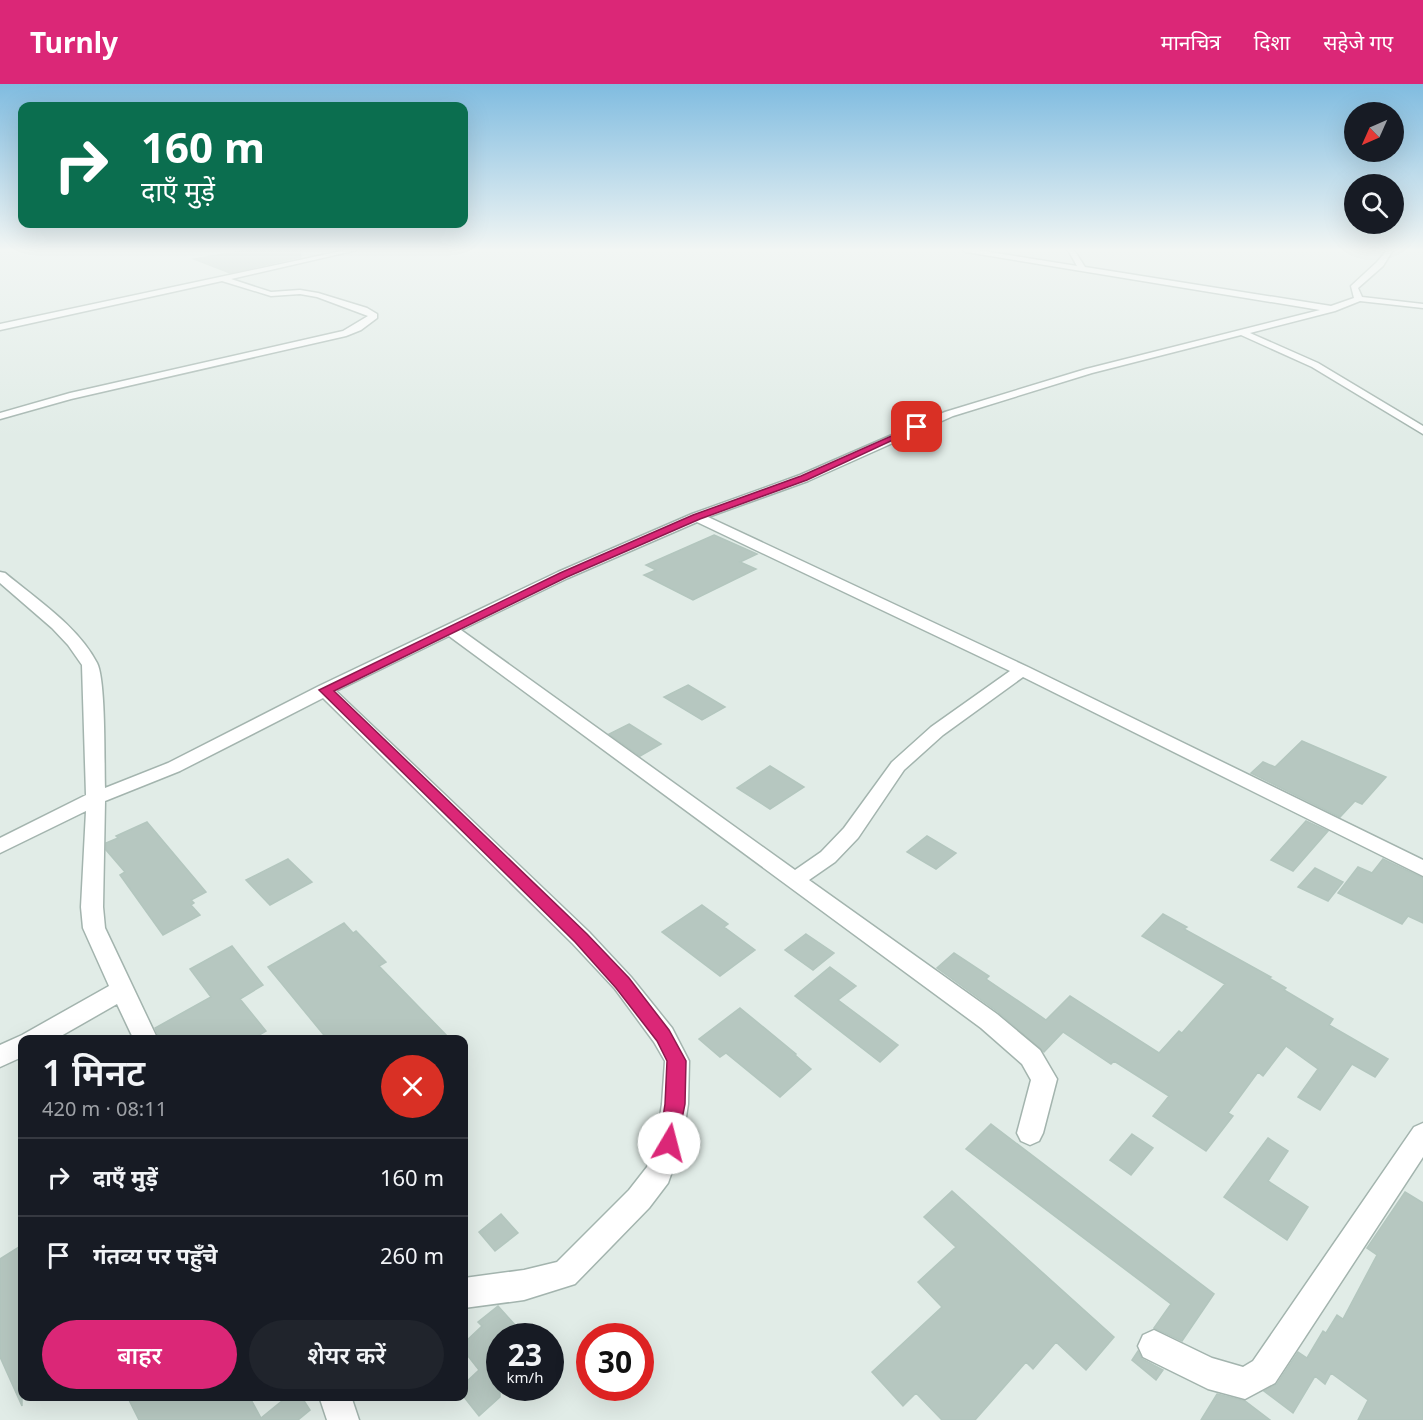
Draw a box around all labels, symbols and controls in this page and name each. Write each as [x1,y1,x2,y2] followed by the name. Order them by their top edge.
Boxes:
[30,23,118,61] text: Turnly
[1161,28,1221,56] text: मानचित्र
[1254,28,1290,56] text: दिशा
[1323,28,1393,56] text: सहेजे गए
[1344,102,1404,162] north arrow
[1344,102,1404,234] map controls
[141,118,265,175] text: 160 m
[42,126,120,204] icon: right
[141,172,215,209] text: दाएँ मुड़ें
[1344,174,1404,234] button: search
[891,401,942,452] pin
[900,410,933,443] icon: arrive
[42,1048,145,1097] text: 1 मिनट
[381,1055,444,1118] button: close
[42,1095,167,1122] text: 420 m · 08:11
[637,1111,701,1175] position arrow
[42,1161,75,1194] icon: right
[93,1162,158,1192] text: दाएँ मुड़ें
[380,1162,444,1192] text: 160 m
[42,1239,75,1272] icon: arrive
[93,1240,218,1270] text: गंतव्य पर पहुँचे
[380,1240,444,1270] text: 260 m
[42,1320,237,1389] button: बाहर
[249,1320,444,1389] button: शेयर करें
[576,1323,654,1401] speed limit sign: 30
[508,1334,542,1375] text: 23
[507,1367,543,1387] text: km/h

